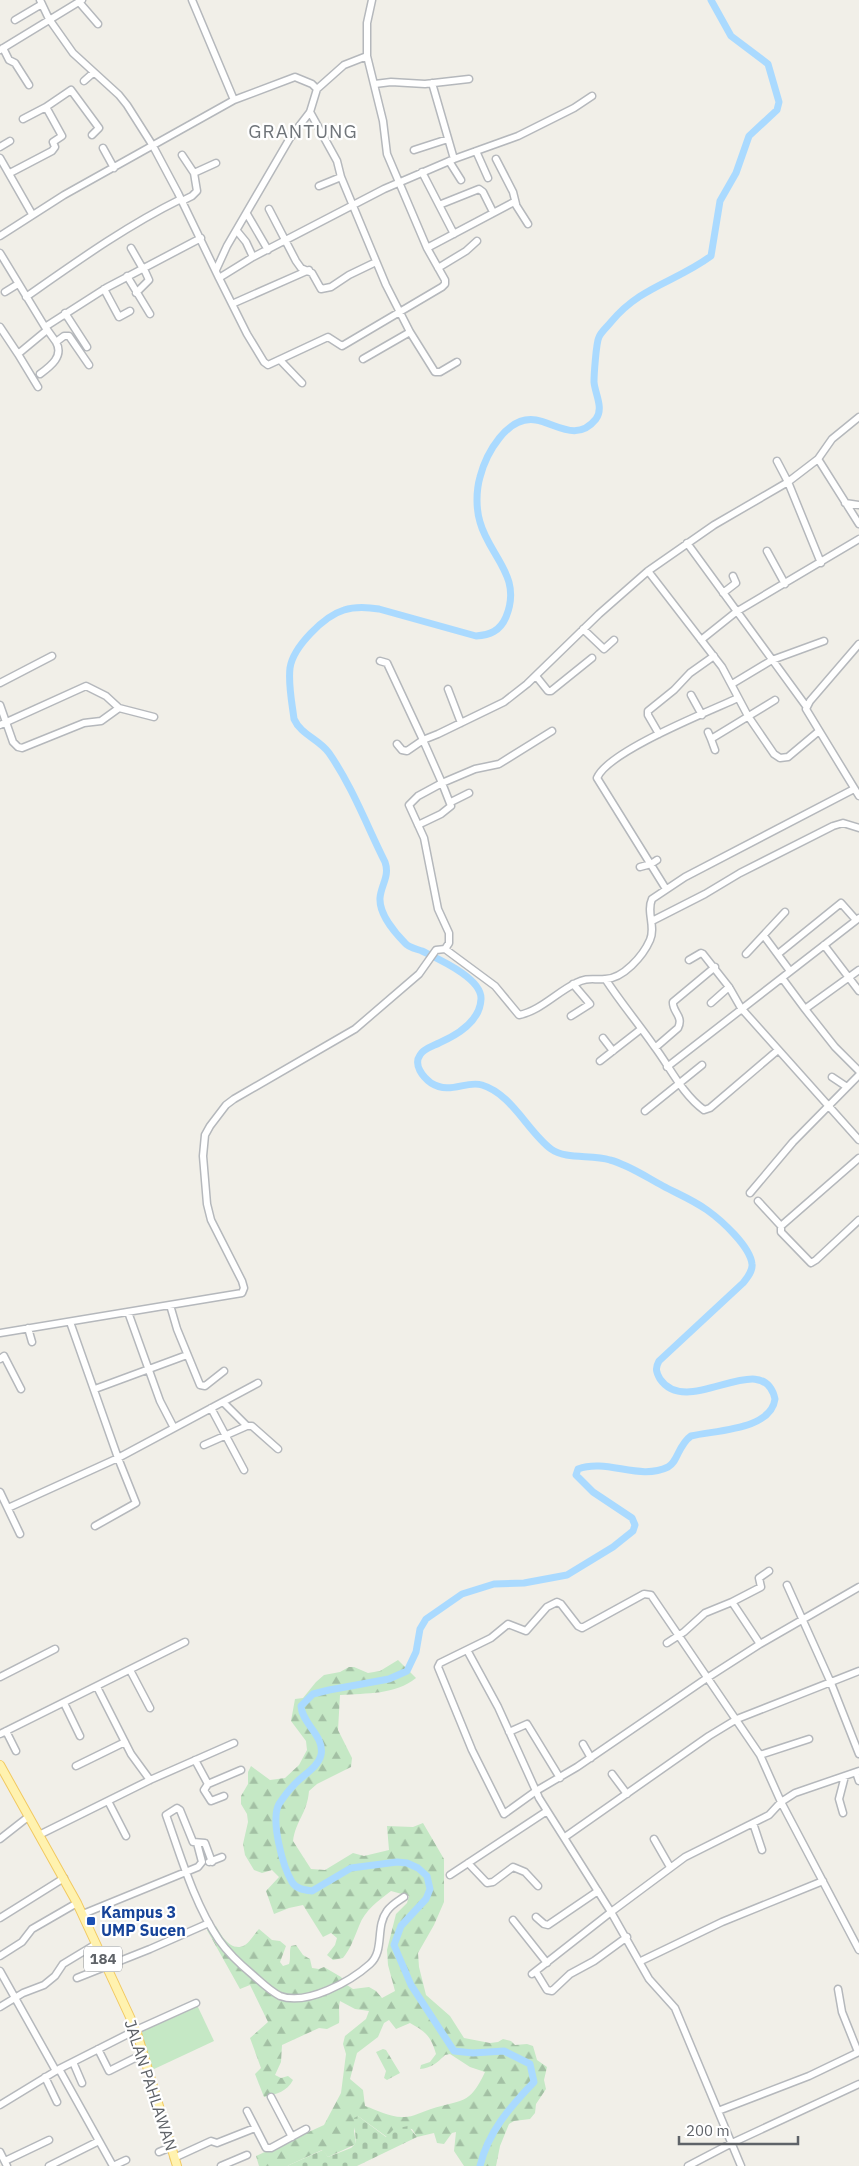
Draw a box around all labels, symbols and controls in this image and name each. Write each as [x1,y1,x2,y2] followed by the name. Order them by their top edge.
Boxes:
[248,119,358,143] district label: GRANTUNG
[101,1902,186,1940] place label: Kampus 3 UMP Sucen
[85,1915,97,1927] marker: Kampus 3 UMP Sucen
[84,1946,122,1972] road number: 184
[120,2017,182,2153] street label: JALAN PAHLAWAN
[679,2114,798,2146] scale bar
[686,2121,730,2140] text: 200 m

